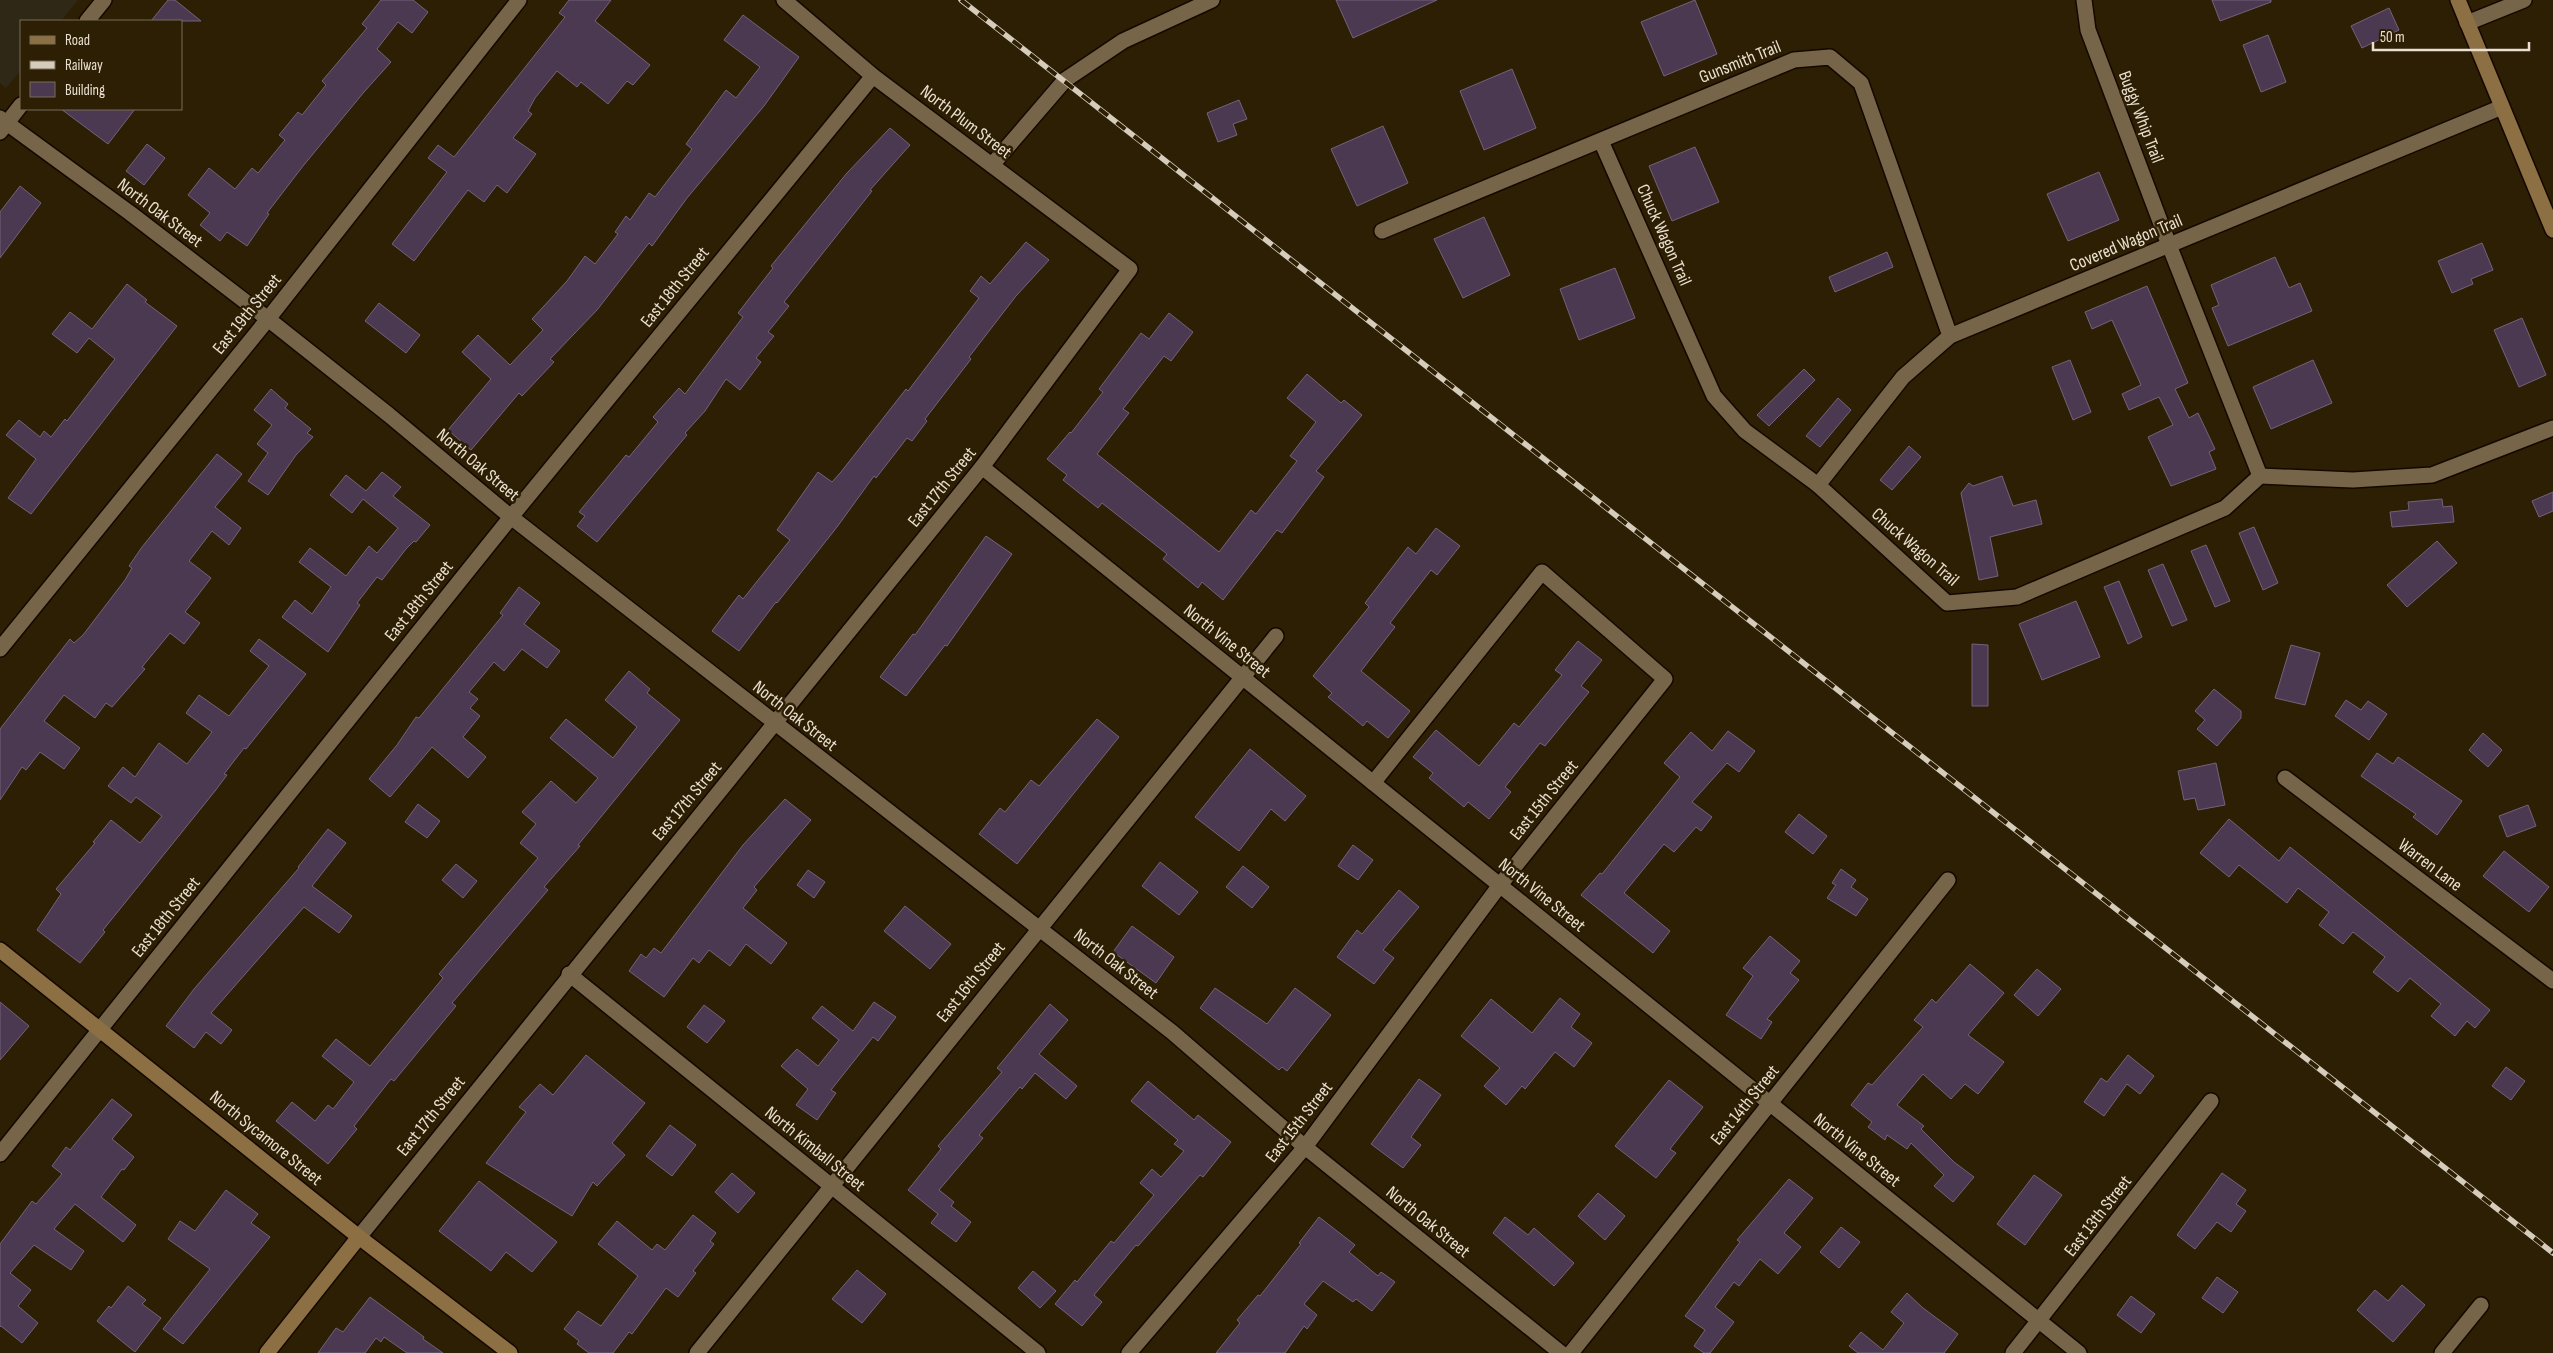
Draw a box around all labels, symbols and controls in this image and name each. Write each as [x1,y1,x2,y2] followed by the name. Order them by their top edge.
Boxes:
[20,20,182,110] legend
[2373,20,2529,52] scale bar
[2380,28,2405,47] text: 50 m
[65,31,90,50] text: Road
[1696,36,1784,88] street label: Gunsmith Trail
[65,56,103,75] text: Railway
[2114,68,2168,166] street label: Buggy Whip Trail
[65,81,105,100] text: Building
[916,81,1016,163] street label: North Plum Street
[113,174,207,252] street label: North Oak Street
[1632,181,1696,289] street label: Chuck Wagon Trail
[2067,210,2185,276] street label: Covered Wagon Trail
[636,242,714,331] street label: East 18th Street
[208,269,286,358] street label: East 19th Street
[432,424,524,506] street label: North Oak Street
[903,442,981,531] street label: East 17th Street
[1867,503,1963,591] street label: Chuck Wagon Trail
[380,556,458,645] street label: East 18th Street
[1179,600,1275,683] street label: North Vine Street
[749,676,842,756] street label: North Oak Street
[1505,756,1583,844] street label: East 15th Street
[648,757,726,845] street label: East 17th Street
[2394,834,2466,896] street label: Warren Lane
[1494,854,1590,937] street label: North Vine Street
[127,872,205,961] street label: East 18th Street
[1070,924,1163,1004] street label: North Oak Street
[932,937,1010,1026] street label: East 16th Street
[1706,1060,1784,1149] street label: East 14th Street
[392,1071,470,1160] street label: East 17th Street
[1261,1077,1337,1166] street label: East 15th Street
[206,1086,327,1190] street label: North Sycamore Street
[761,1102,870,1196] street label: North Kimball Street
[1809,1109,1905,1192] street label: North Vine Street
[2060,1171,2136,1261] street label: East 13th Street
[1382,1182,1474,1262] street label: North Oak Street

